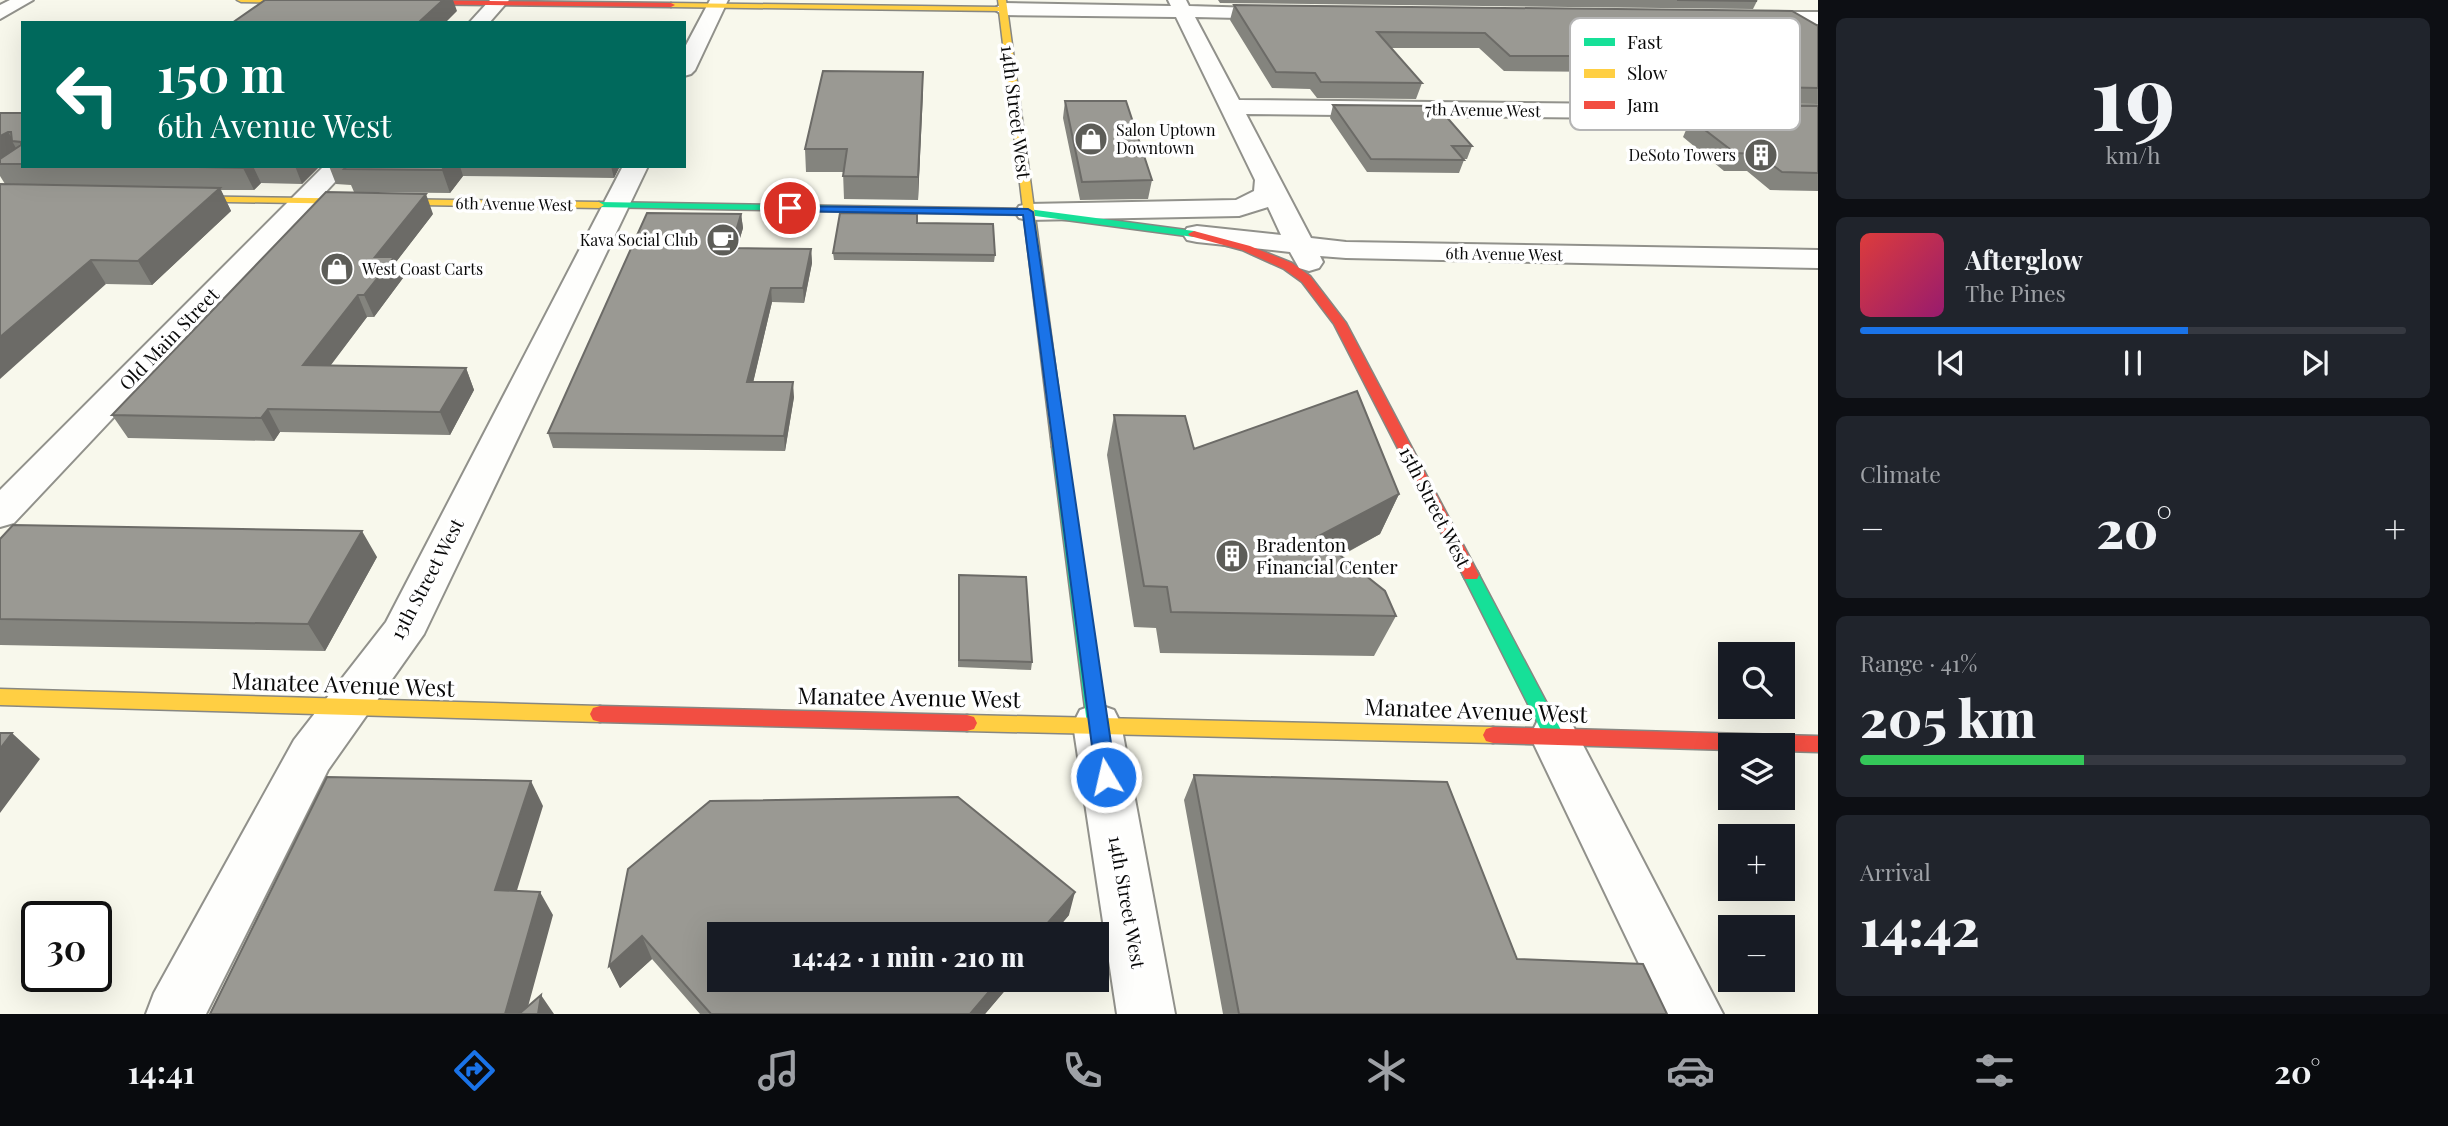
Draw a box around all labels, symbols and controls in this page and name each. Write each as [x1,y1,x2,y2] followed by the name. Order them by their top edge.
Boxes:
[1570,18,1800,130] legend
[1627,28,1663,54] text: Fast
[2090,33,2176,154] text: 19
[157,40,285,105] text: 150 m
[996,44,1038,181] street label: 14th Street West
[42,49,133,140] icon: left
[1627,59,1668,85] text: Slow
[1626,91,1659,117] text: Jam
[1425,98,1541,121] street label: 7th Avenue West
[157,103,392,146] text: 6th Avenue West
[1116,119,1216,158] place label: Salon Uptown Downtown
[1072,120,1110,158] shop icon: Salon Uptown Downtown
[1742,136,1780,174] building icon: DeSoto Towers
[2105,139,2161,170] text: km/h
[1628,144,1736,165] place label: DeSoto Towers
[760,178,820,238] pin
[771,189,809,227] icon: arrive
[455,192,573,215] street label: 6th Avenue West
[704,221,742,259] cafe icon: Kava Social Club
[580,229,698,250] place label: Kava Social Club
[1445,242,1563,265] street label: 6th Avenue West
[1965,242,2083,277] text: Afterglow
[318,250,356,288] shop icon: West Coast Carts
[361,258,483,279] place label: West Coast Carts
[1965,277,2066,308] text: The Pines
[113,281,224,395] street label: Old Main Street
[1932,344,1970,382] icon: previous
[2114,344,2152,382] icon: pause
[2296,344,2334,382] icon: next
[1394,441,1478,572] street label: 15th Street West
[1860,458,1941,489] text: Climate
[2096,493,2172,562] text: 20°
[1860,502,1885,553] text: −
[2384,502,2406,553] text: +
[383,513,469,644] street label: 13th Street West
[1256,531,1398,579] place label: Bradenton Financial Center
[1213,537,1251,575] building icon: Bradenton Financial Center
[1718,642,1795,992] map controls
[1718,642,1795,719] button: search
[1860,647,1977,678] text: Range · 41%
[231,664,456,703] street label: Manatee Avenue West
[797,679,1022,714] street label: Manatee Avenue West
[1860,682,2036,751] text: 205 km
[1364,690,1589,729] street label: Manatee Avenue West
[1718,733,1795,810] button: layers
[1069,740,1143,814] position arrow
[1718,824,1795,901] button: +
[1103,833,1153,971] street label: 14th Street West
[1860,856,1931,887] text: Arrival
[1860,891,1980,960] text: 14:42
[21,901,112,992] speed limit sign: 30
[1718,915,1795,992] button: −
[792,939,1024,974] text: 14:42 · 1 min · 210 m
[450,1046,499,1095] icon: directions
[754,1046,803,1095] icon: music
[1058,1046,1107,1095] icon: phone
[1362,1046,1411,1095] icon: climate
[1666,1046,1715,1095] icon: car
[1970,1046,2019,1095] icon: filters
[128,1049,195,1092] text: 14:41
[2274,1049,2320,1092] text: 20°

